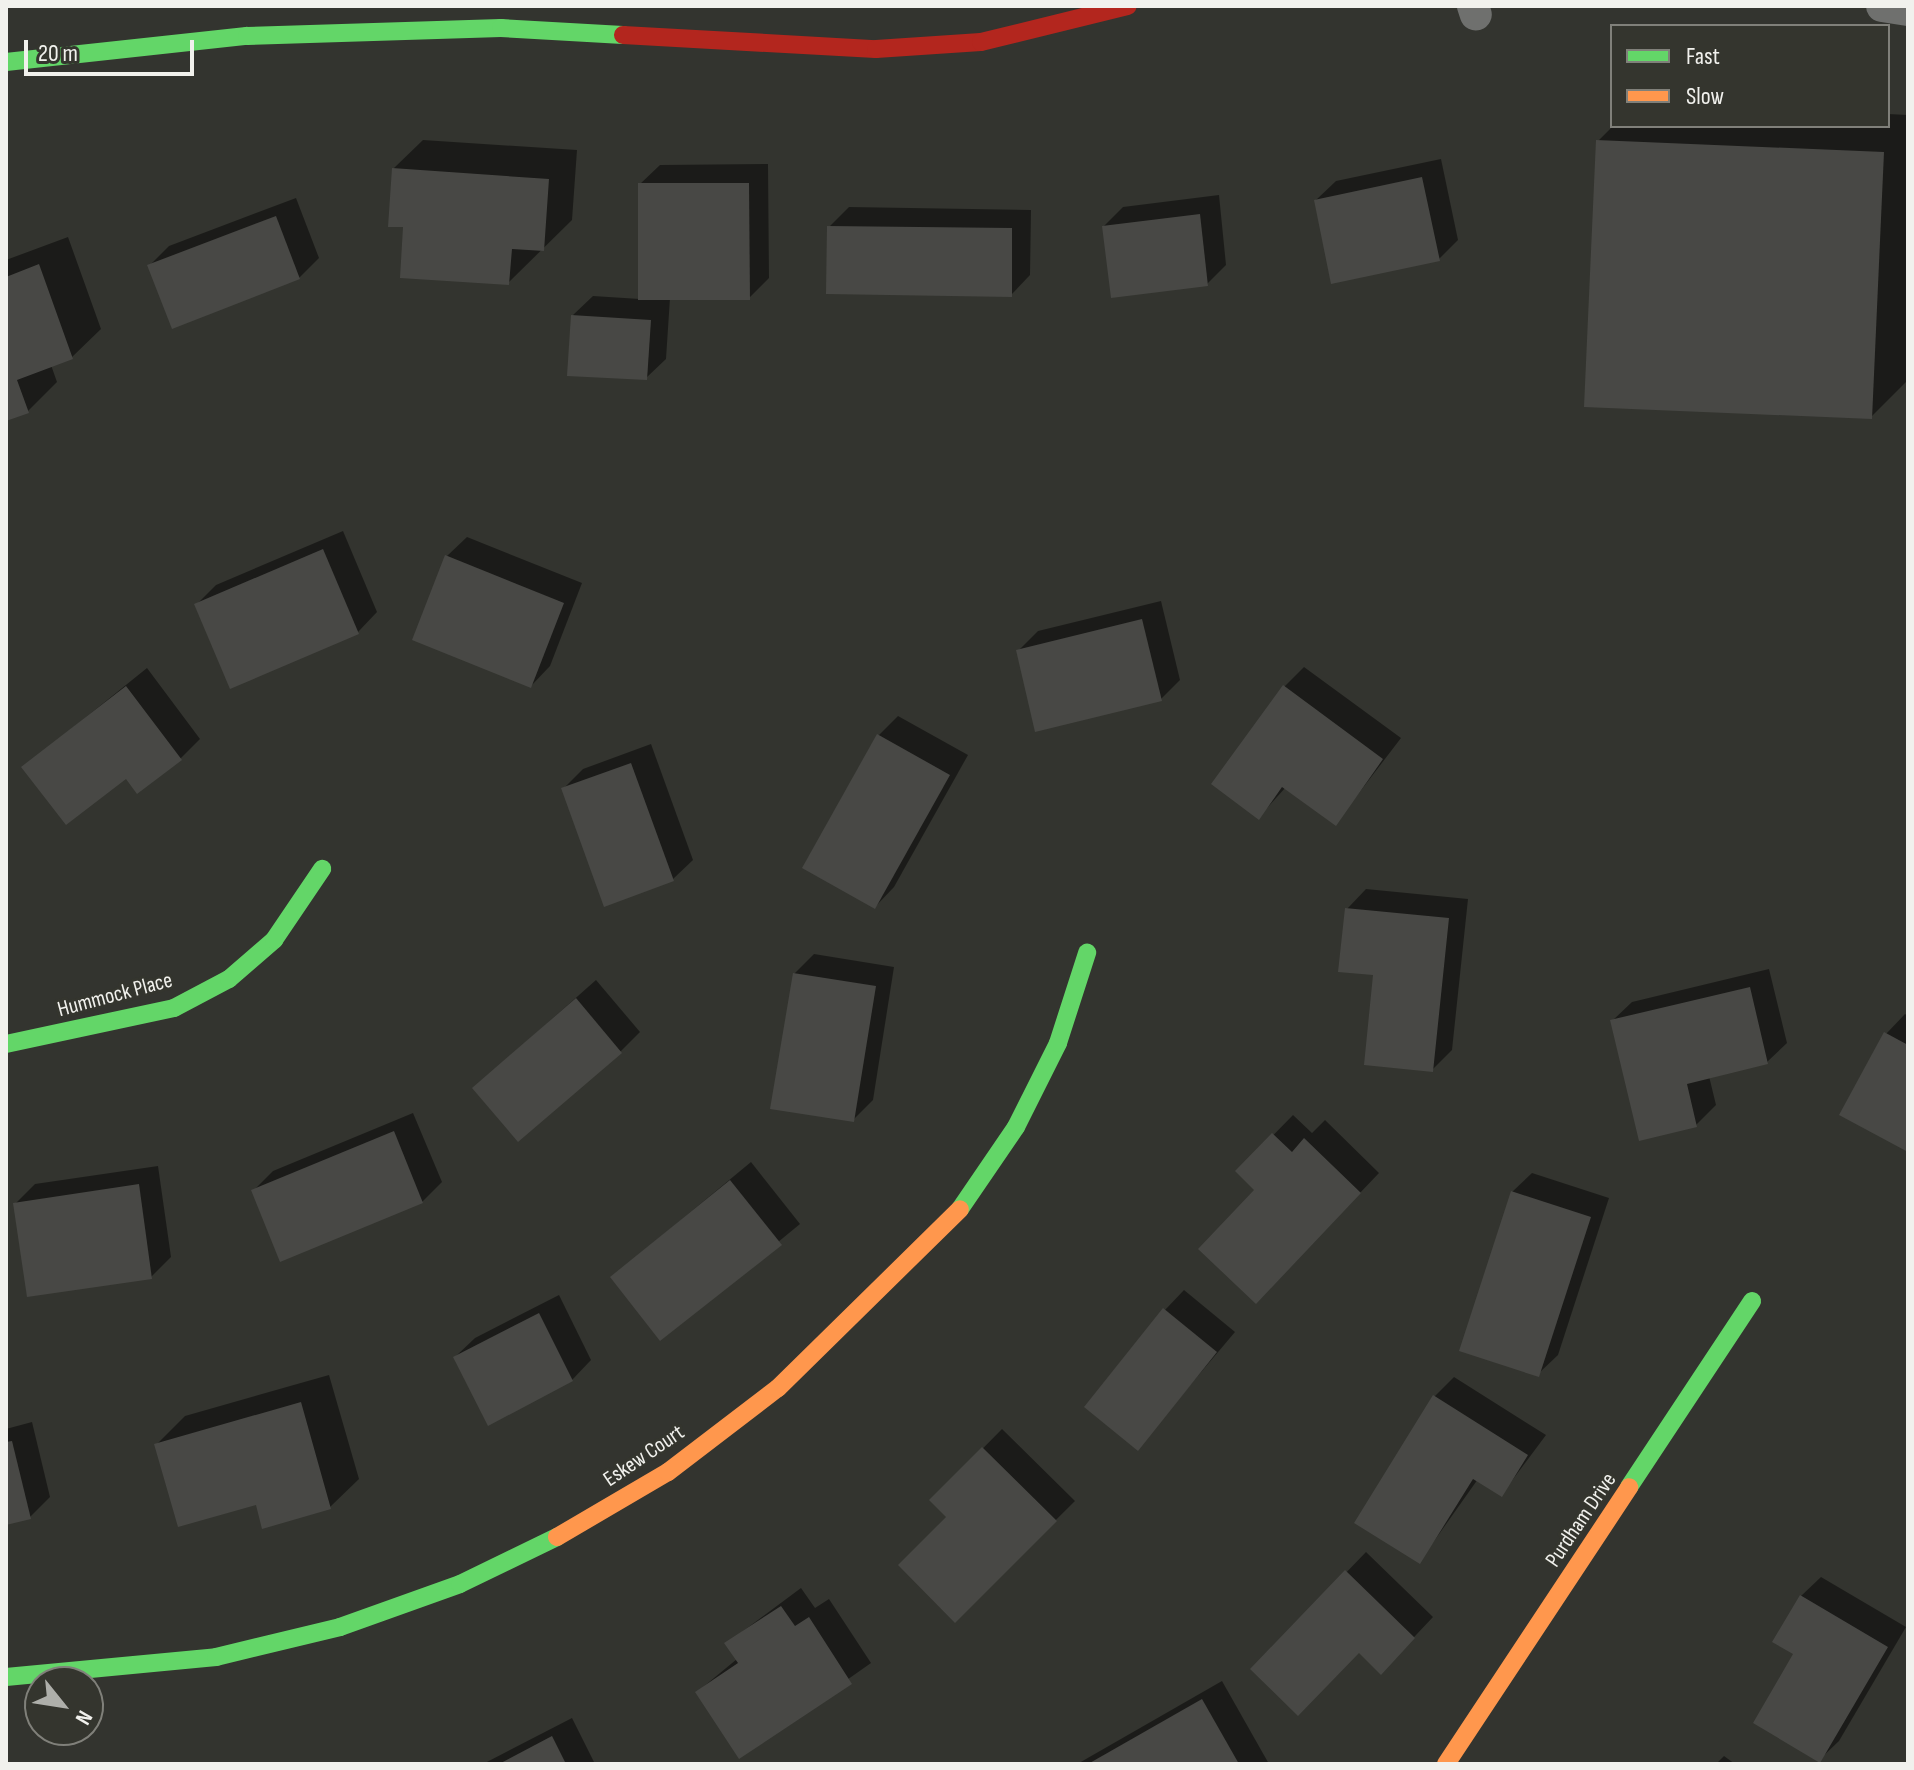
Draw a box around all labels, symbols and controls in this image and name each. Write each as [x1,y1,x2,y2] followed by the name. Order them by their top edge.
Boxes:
[28,24,198,74] scale bar
[1610,24,1890,128] legend
[38,39,78,68] text: 20 m
[1686,42,1720,71] text: Fast
[1686,82,1724,111] text: Slow
[55,967,175,1023] street label: Hummock Place
[599,1419,689,1493] street label: Eskew Court
[1540,1468,1622,1572] street label: Purdham Drive
[24,1666,104,1746] north arrow
[69,1705,98,1729] text: N

